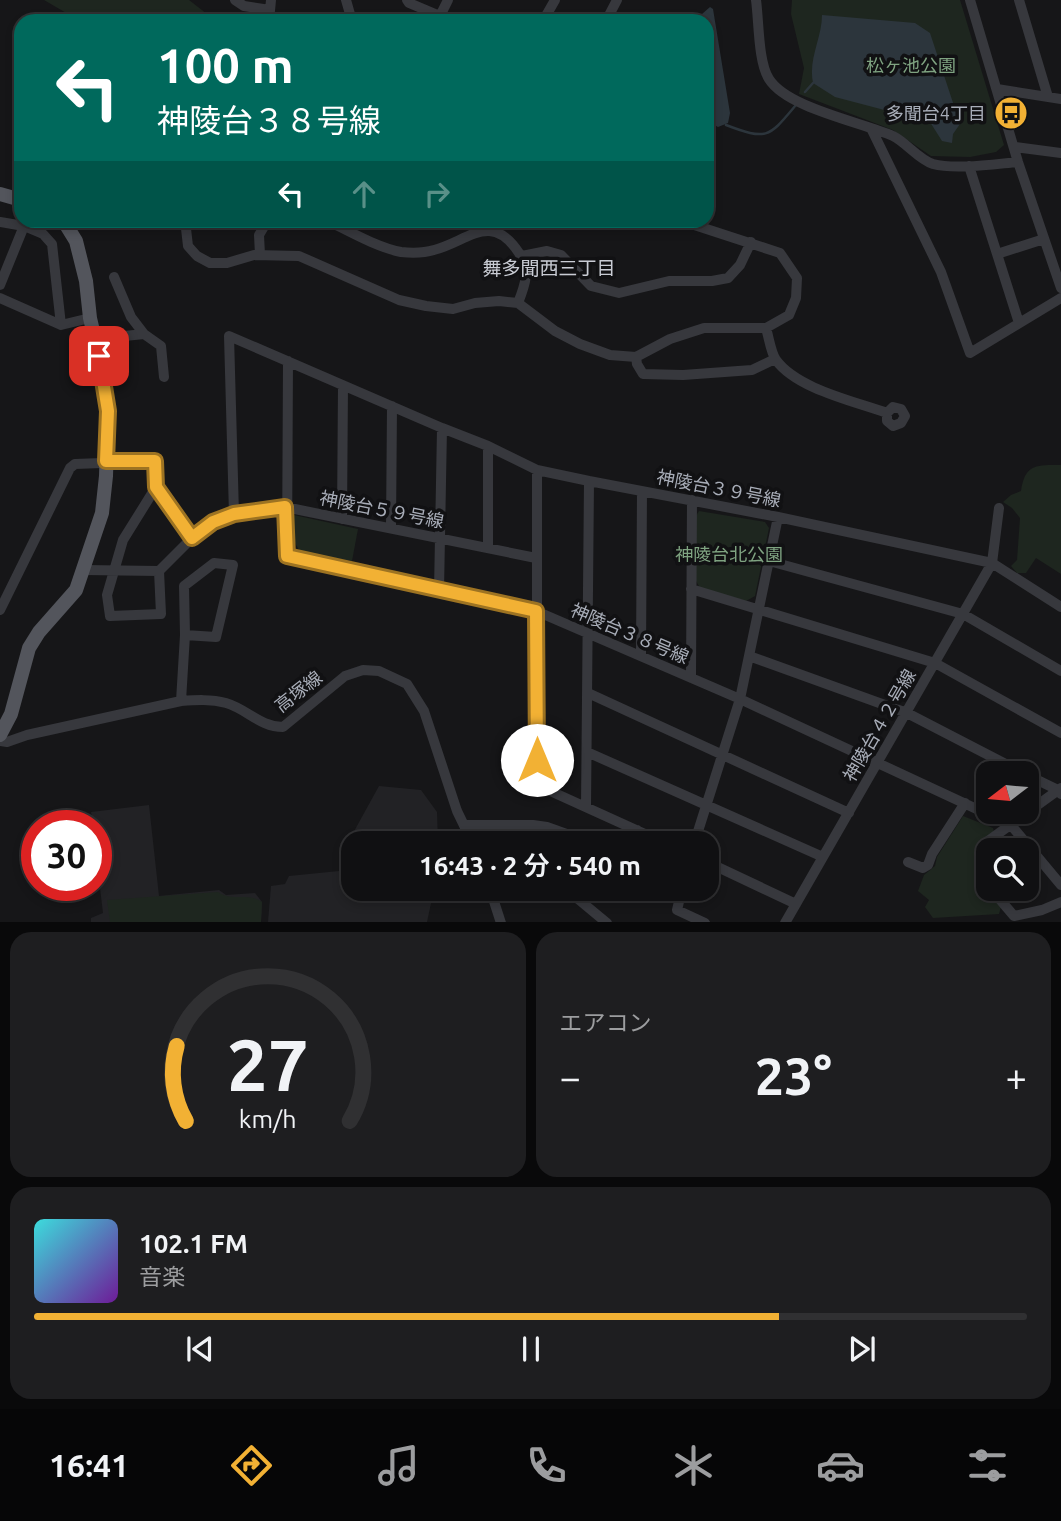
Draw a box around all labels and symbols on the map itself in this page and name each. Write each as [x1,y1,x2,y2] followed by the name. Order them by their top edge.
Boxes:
[866,55,956,75] park label: 松ヶ池公園
[992,94,1030,132] bus stop icon: 多聞台4丁目
[886,103,986,123] place label: 多聞台4丁目
[482,257,616,279] district label: 舞多聞西三丁目
[69,326,129,386] pin
[655,466,783,510] street label: 神陵台３９号線
[318,487,446,531] street label: 神陵台５９号線
[675,544,783,564] park label: 神陵台北公園
[568,599,692,667] street label: 神陵台３８号線
[839,665,919,785] street label: 神陵台４２号線
[271,666,325,716] street label: 高塚線
[500,723,574,797] position arrow
[976,761,1040,824] north arrow
[21,810,112,901] speed limit sign: 30

